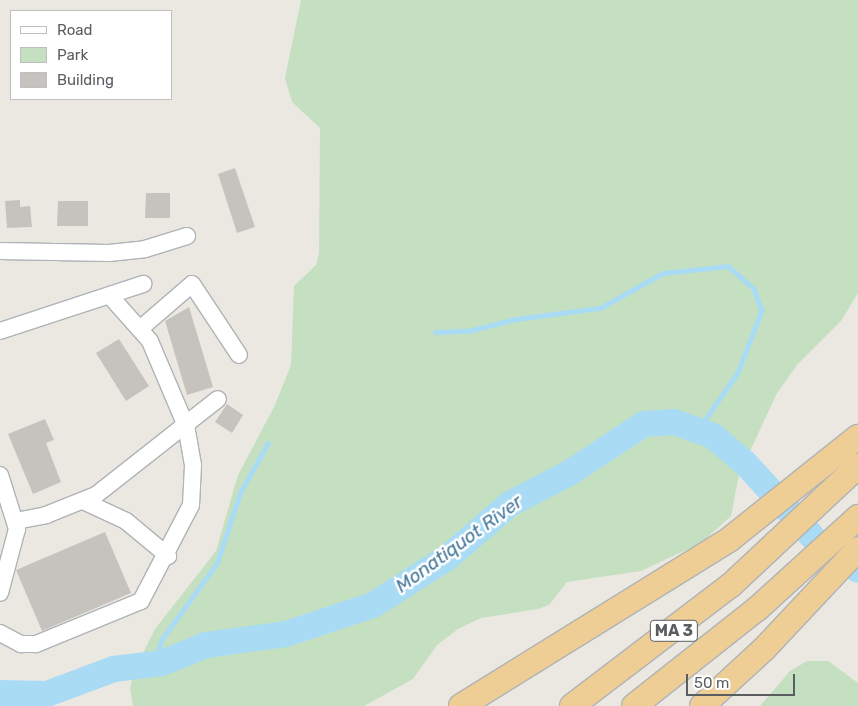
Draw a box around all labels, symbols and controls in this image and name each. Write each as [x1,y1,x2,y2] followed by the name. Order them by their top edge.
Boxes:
[10,10,172,100] legend
[57,21,93,39] text: Road
[57,46,88,64] text: Park
[57,71,114,89] text: Building
[391,490,527,598] water label: Monatiquot River
[649,618,699,644] road number: MA 3
[688,664,797,696] scale bar
[694,674,729,692] text: 50 m

